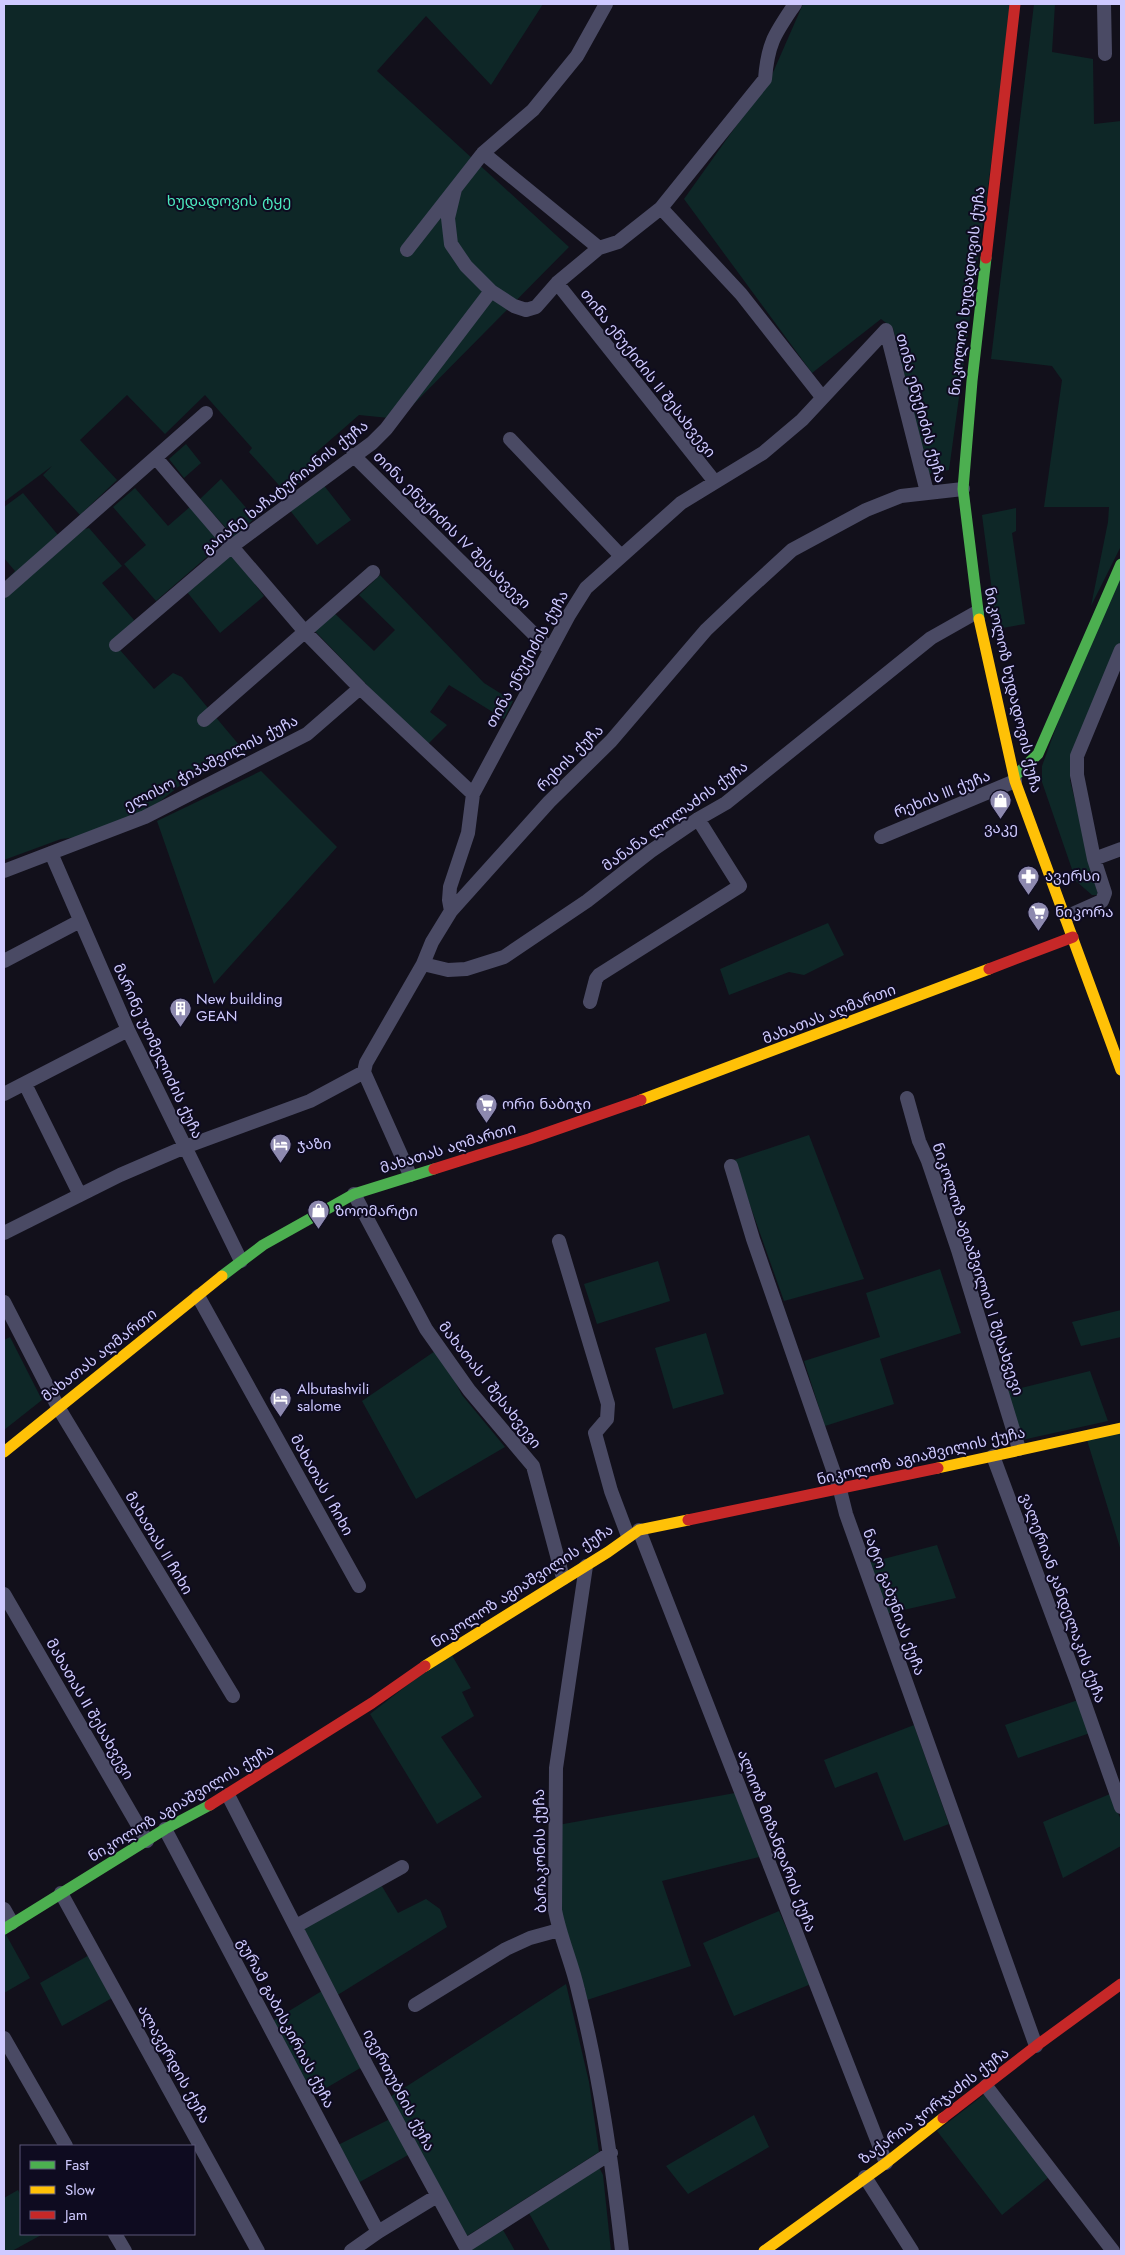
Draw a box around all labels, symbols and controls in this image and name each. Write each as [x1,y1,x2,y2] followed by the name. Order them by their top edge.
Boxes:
[943,185,991,397] street label: ნიკოლოზ ხუდადოვის ქუჩა
[167,190,291,212] park label: ხუდადოვის ტყე
[575,284,721,462] street label: თინა ენუქიძის II შესახვევი
[890,331,952,485] street label: თინა ენუქიძის ქუჩა
[197,415,373,559] street label: გაიანე ხაჩატურიანის ქუჩა
[368,446,536,614] street label: თინა ენუქიძის IV შესახვევი
[979,585,1047,795] street label: ნიკოლოზ ხუდადოვის ქუჩა
[480,586,574,732] street label: თინა ენუქიძის ქუჩა
[120,709,302,817] street label: ელისო ჭიპაშვილის ქუჩა
[532,720,608,796] street label: რეხის ქუჩა
[597,755,753,877] street label: მანანა ლოლაძის ქუჩა
[890,765,994,823] street label: რეხის III ქუჩა
[989,788,1013,819] shop icon: ვაკე
[984,817,1018,839] place label: ვაკე
[1017,864,1041,895] pharmacy icon: ავერსი
[1045,865,1100,887] place label: ავერსი
[1027,900,1051,931] supermarket icon: ნიკორა
[1055,901,1114,923] place label: ნიკორა
[108,960,208,1142] street label: მარინე უთმელიძის ქუჩა
[759,978,899,1050] street label: მახათას აღმართი
[196,988,282,1027] place label: New building GEAN
[168,996,192,1027] building icon: New building GEAN
[474,1092,498,1123] supermarket icon: ორი ნაბიჯი
[502,1093,591,1115] place label: ორი ნაბიჯი
[377,1117,519,1179] street label: მახათას აღმართი
[269,1132,293,1163] hotel icon: ჯაზი
[297,1133,331,1155] place label: ჯაზი
[927,1140,1029,1398] street label: ნიკოლოზ აგიაშვილის I შესახვევი
[307,1199,331,1230] shop icon: ზოომარტი
[335,1200,418,1222] place label: ზოომარტი
[37,1303,161,1407] street label: მახათას აღმართი
[433,1317,547,1453] street label: მახათას I შესახვევი
[297,1378,369,1417] place label: Albutashvili salome
[269,1386,293,1417] hotel icon: Albutashvili salome
[815,1421,1027,1491] street label: ნიკოლოზ აგიაშვილის ქუჩა
[285,1430,359,1540] street label: მახათას I ჩიხი
[120,1487,198,1599] street label: მახათას II ჩიხი
[1015,1490,1111,1706] street label: ვალერიან კანდელაკის ქუჩა
[427,1519,617,1653] street label: ნიკოლოზ აგიაშვილის ქუჩა
[857,1526,931,1678] street label: ნატო გაბუნიას ქუჩა
[41,1634,139,1784] street label: მახათას II შესახვევი
[84,1739,278,1867] street label: ნიკოლოზ აგიაშვილის ქუჩა
[732,1747,822,1935] street label: ალიოზ მიზანდარის ქუჩა
[528,1789,552,1913] street label: ბარაკონის ქუჩა
[232,1934,340,2112] street label: გურამ გაბისკირიას ქუჩა
[132,2001,216,2127] street label: ალავერდის ქუჩა
[357,2025,441,2155] street label: ივერთუბნის ქუჩა
[854,2042,1014,2170] street label: ზაქარია ჯორჯაძის ქუჩა
[20,2145,195,2235] legend
[65,2154,89,2176] text: Fast
[65,2179,96,2201] text: Slow
[63,2204,88,2226] text: Jam

